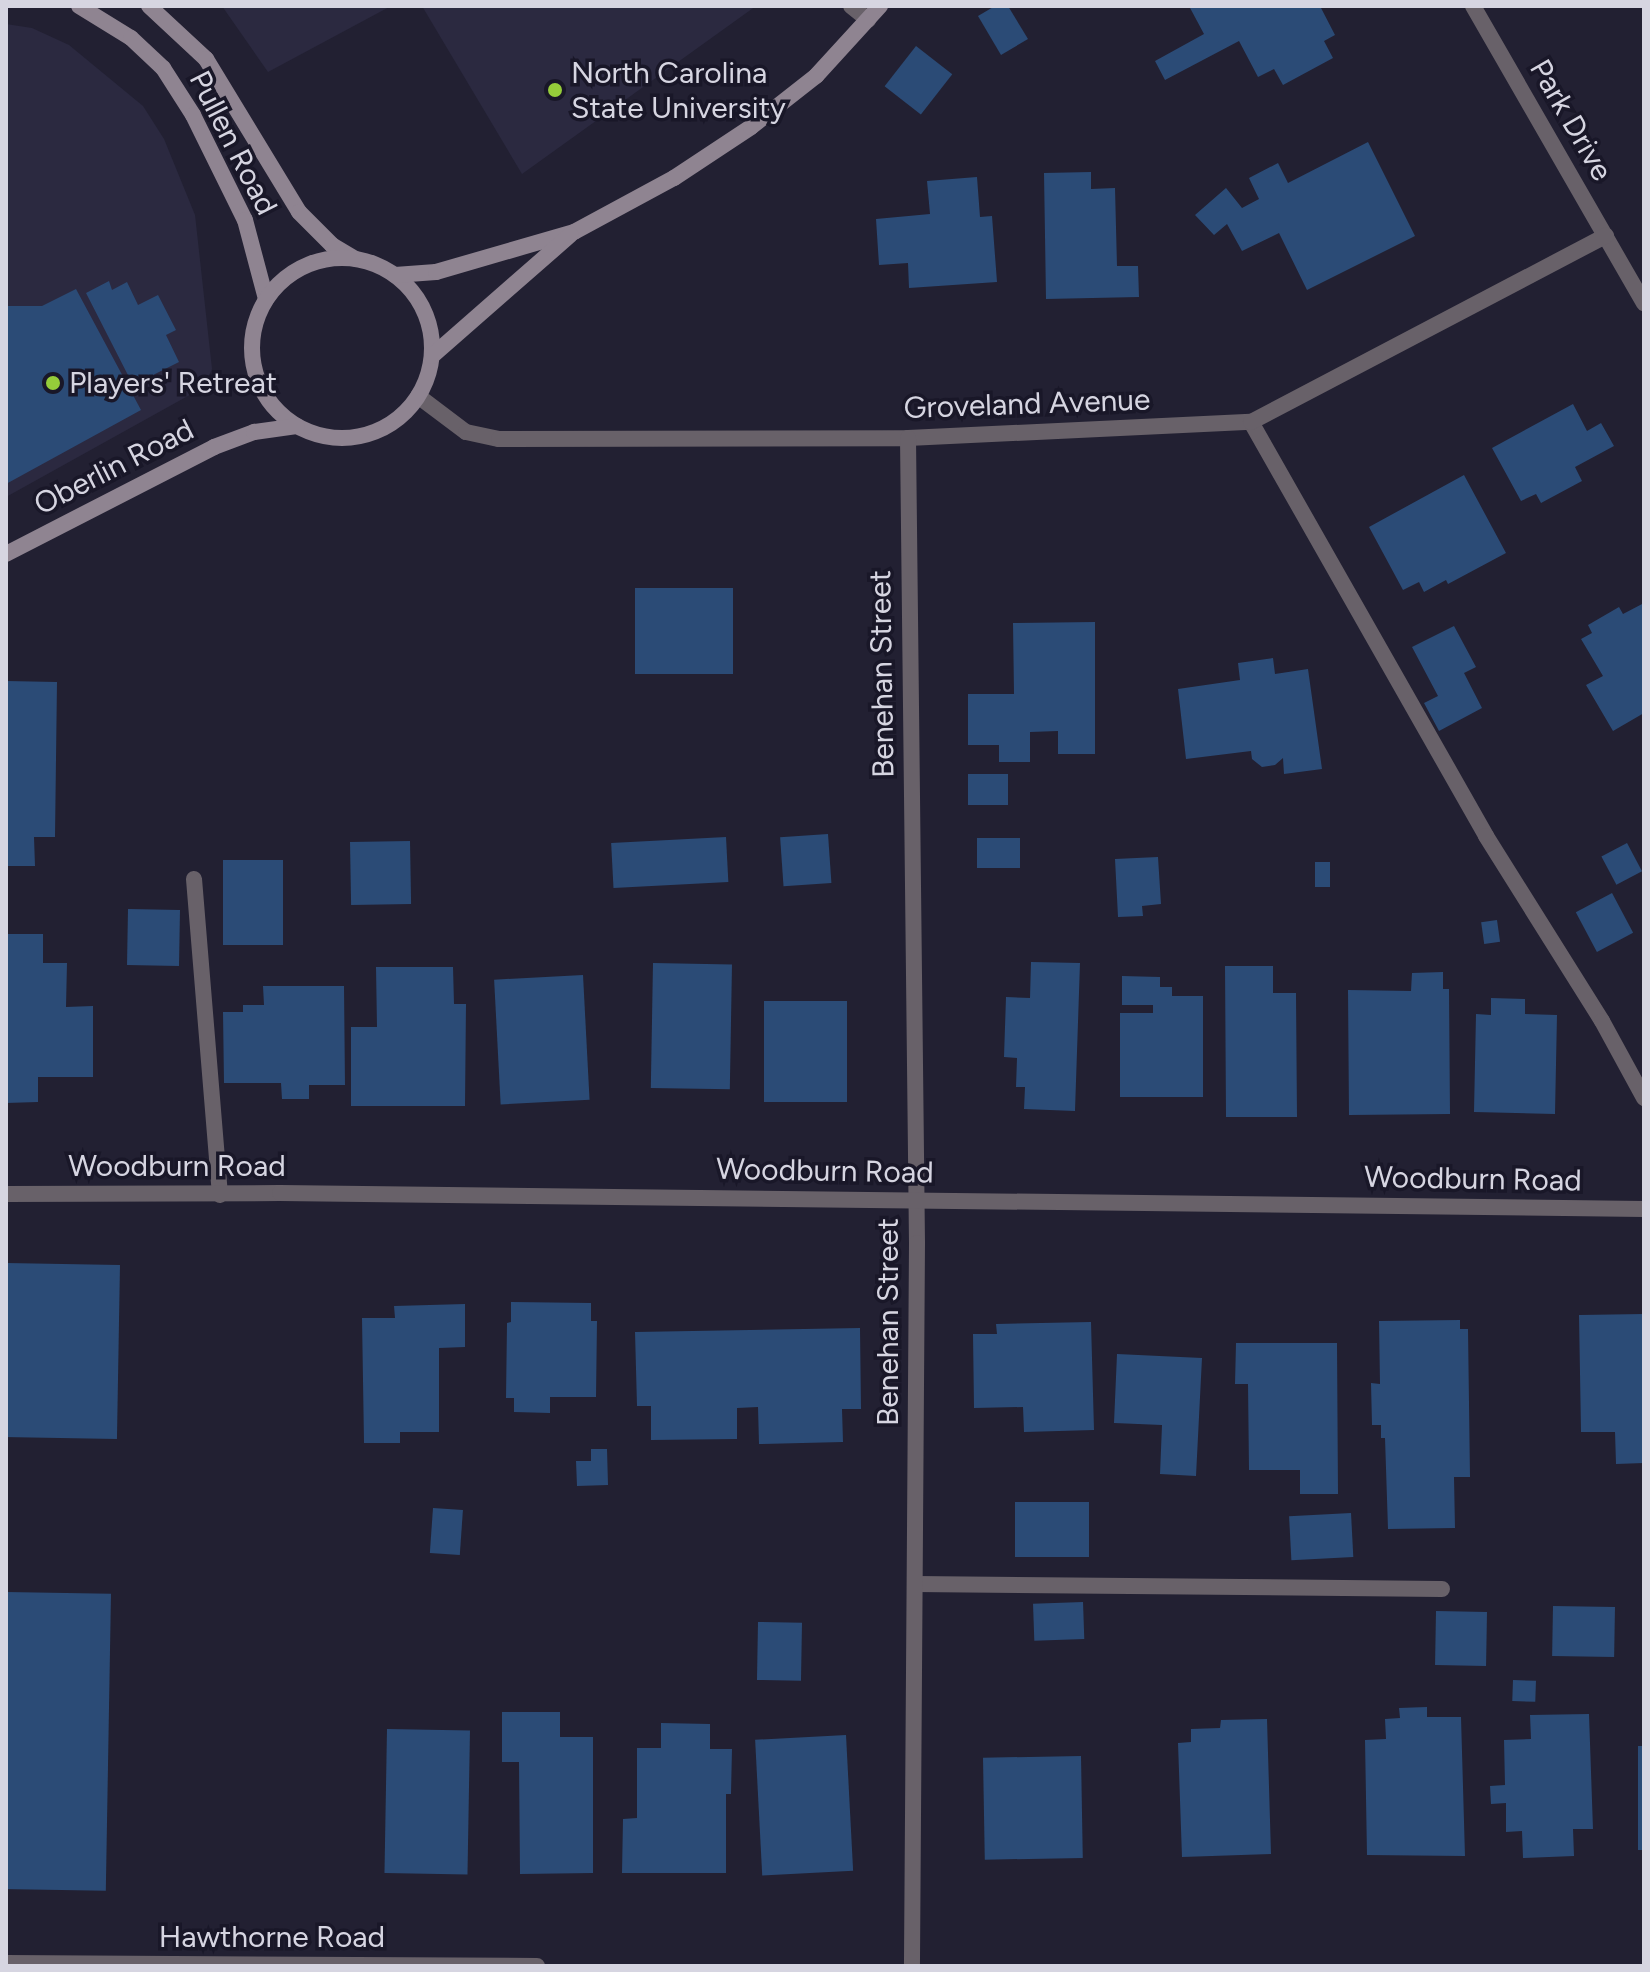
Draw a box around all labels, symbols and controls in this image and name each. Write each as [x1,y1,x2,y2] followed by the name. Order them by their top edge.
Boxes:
[1522,53,1620,187] street label: Park Drive
[571,55,786,126] place label: North Carolina State University
[181,65,285,221] street label: Pullen Road
[546,81,564,99] marker: North Carolina State University
[69,365,277,401] place label: Players' Retreat
[44,374,62,392] marker: Players' Retreat
[903,382,1151,426] street label: Groveland Avenue
[28,411,200,523] street label: Oberlin Road
[862,570,902,778] street label: Benehan Street
[68,1148,286,1184] street label: Woodburn Road
[716,1151,934,1191] street label: Woodburn Road
[1364,1159,1582,1199] street label: Woodburn Road
[870,1218,906,1426] street label: Benehan Street
[159,1919,385,1955] street label: Hawthorne Road

